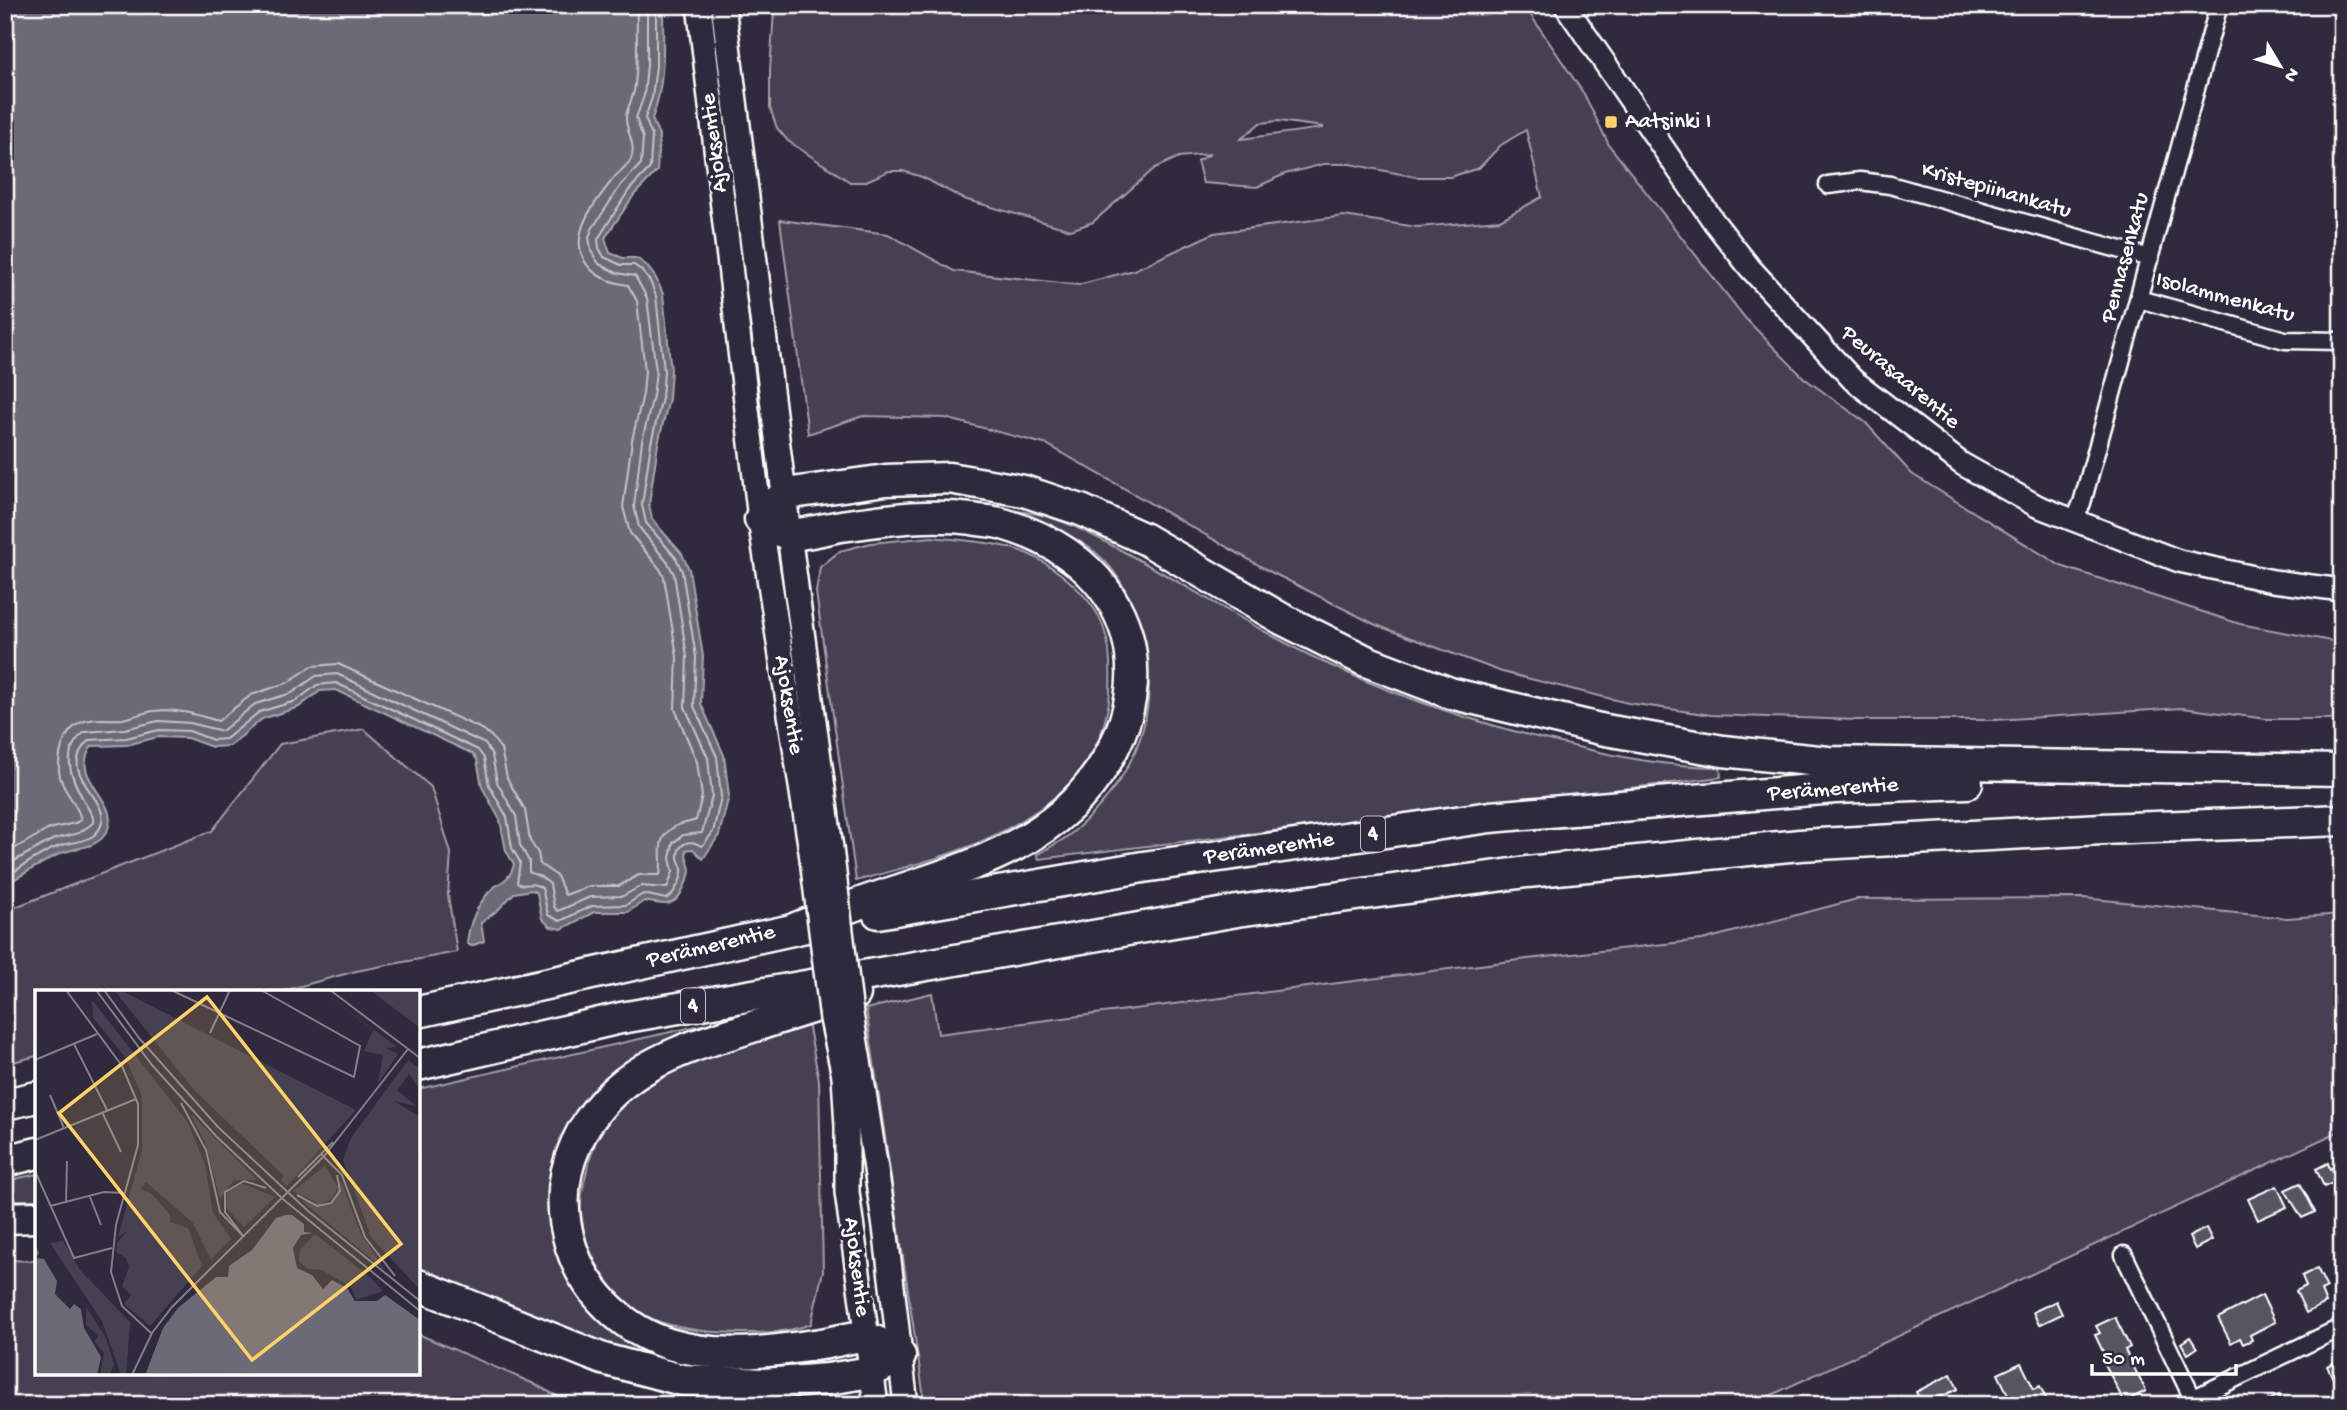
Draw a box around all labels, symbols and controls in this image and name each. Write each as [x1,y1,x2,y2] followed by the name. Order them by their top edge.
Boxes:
[2246,32,2316,102] north arrow
[2278,62,2304,86] text: N
[695,91,734,194] street label: Ajoksentie
[1625,109,1711,136] place label: Aatsinki I
[1603,114,1619,130] marker: Aatsinki I
[1918,157,2074,225] street label: Kristepiinankatu
[2095,190,2156,327] street label: Pennasenkatu
[2153,267,2297,330] street label: Isolammenkatu
[1834,320,1966,436] street label: Peurasaarentie
[767,654,809,758] street label: Ajoksentie
[1766,772,1900,808] street label: Perämerentie
[1361,816,1385,852] road number: 4
[1201,826,1337,872] street label: Perämerentie
[643,919,779,975] street label: Perämerentie
[681,988,705,1024] road number: 4
[35,990,420,1375] inset map
[837,1216,876,1319] street label: Ajoksentie
[2092,1333,2235,1377] scale bar
[2102,1348,2145,1373] text: 50 m

